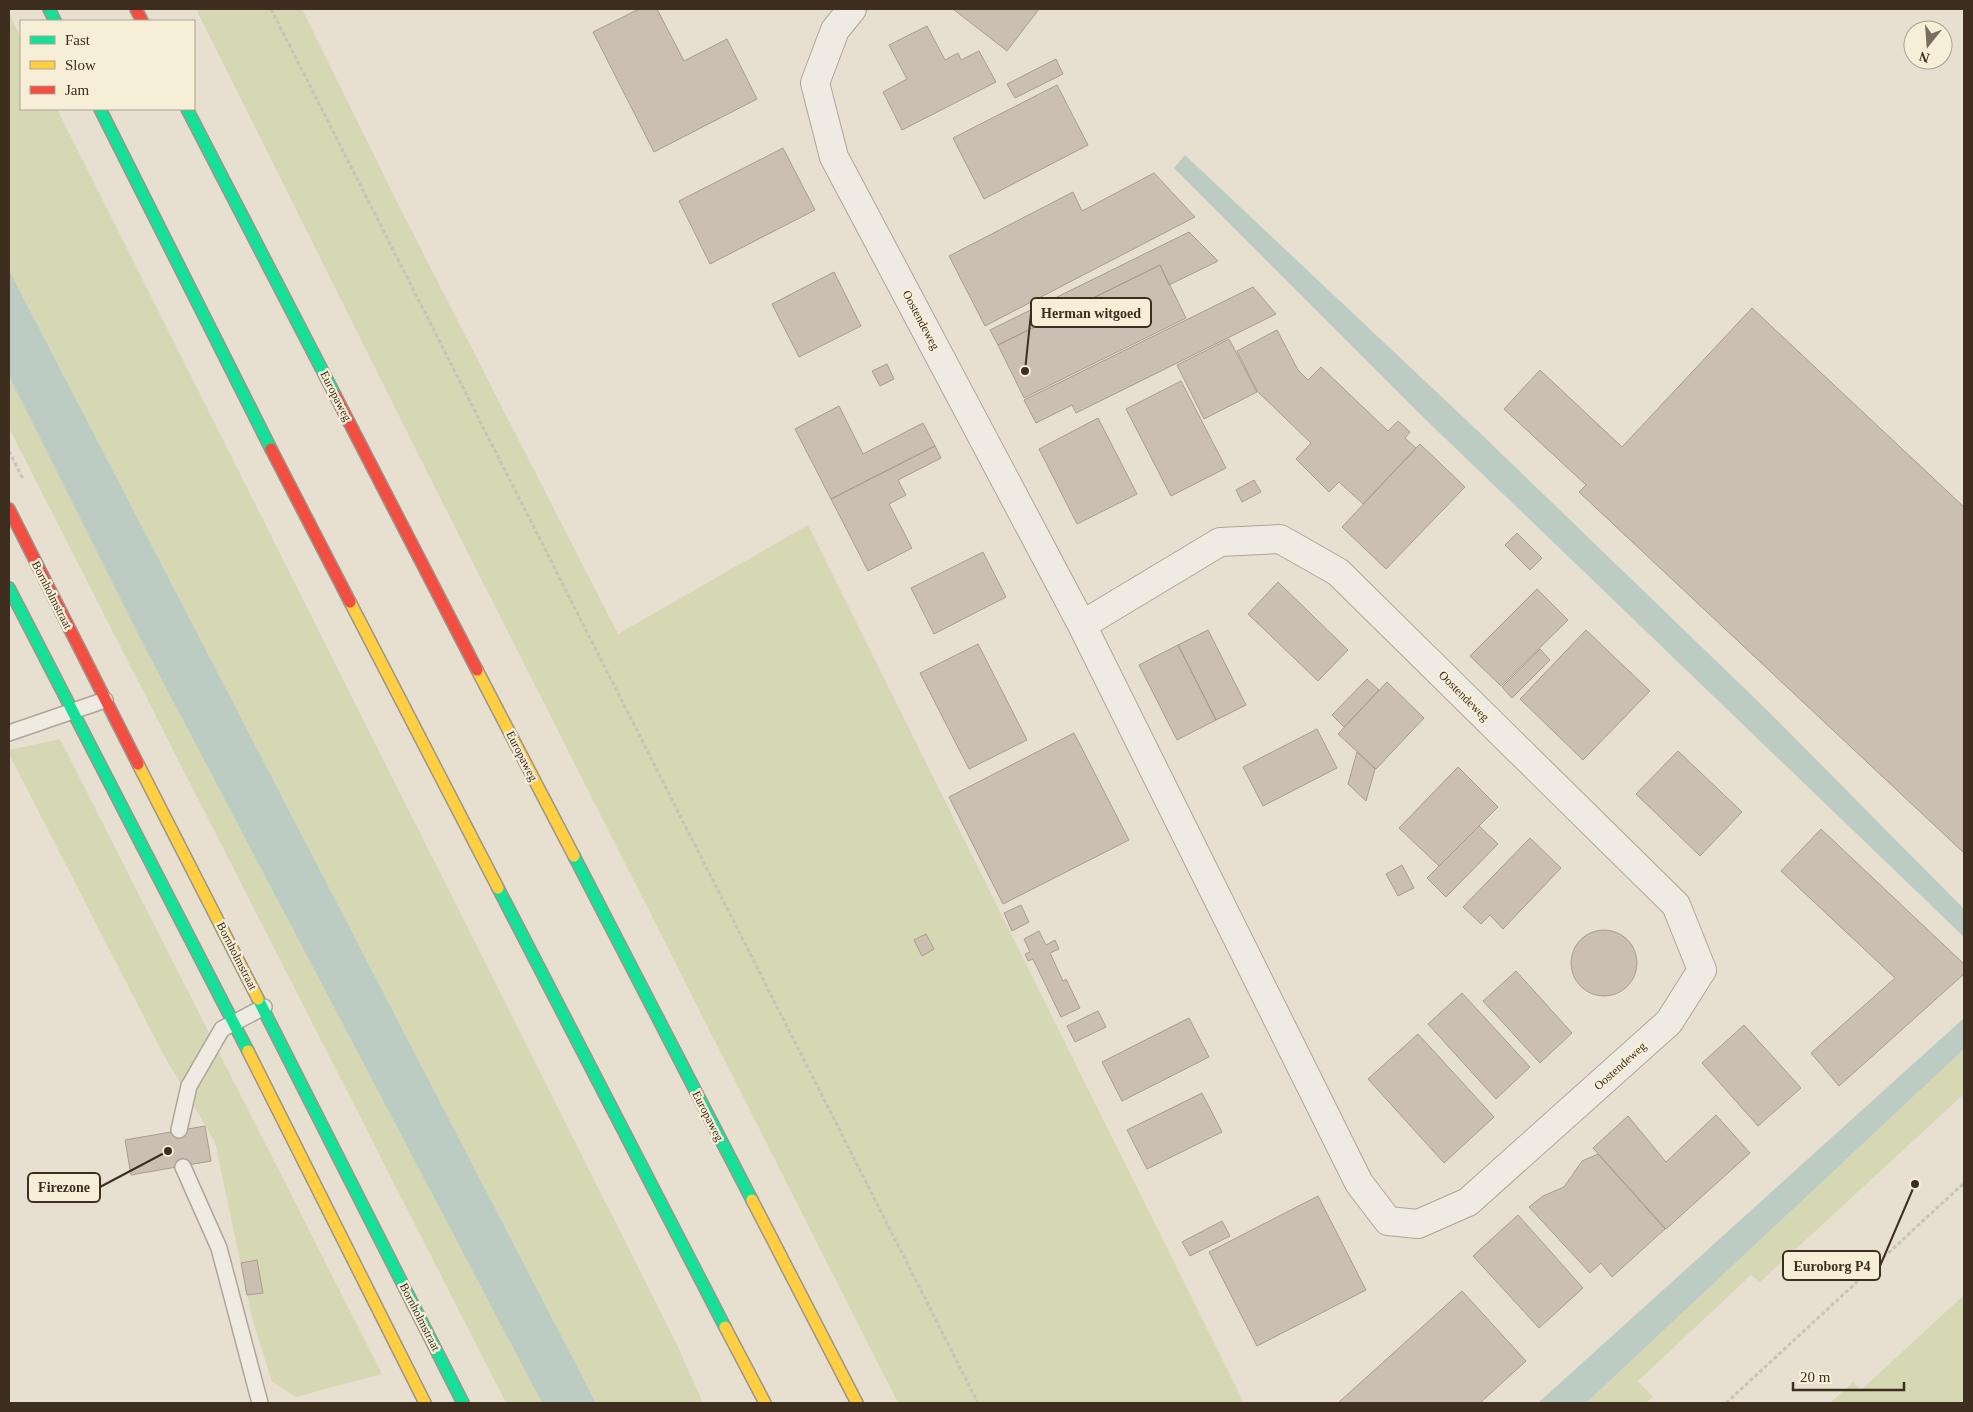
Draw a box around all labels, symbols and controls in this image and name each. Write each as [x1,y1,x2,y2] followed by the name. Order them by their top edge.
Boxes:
[20,20,195,110] legend
[1903,20,1953,70] north arrow
[65,32,91,48] text: Fast
[1917,48,1931,66] text: N
[65,57,96,73] text: Slow
[65,82,89,98] text: Jam
[899,288,943,352] street label: Oostendeweg
[1031,298,1151,327] callout: Herman witgoed
[1041,306,1141,321] text: Herman witgoed
[317,368,355,424] street label: Europaweg
[29,559,75,632] street label: Bornholmstraat
[1436,668,1492,724] street label: Oostendeweg
[503,728,541,784] street label: Europaweg
[214,920,260,993] street label: Bornholmstraat
[1591,1039,1649,1093] street label: Oostendeweg
[689,1088,727,1144] street label: Europaweg
[28,1173,100,1202] callout: Firezone
[38,1180,90,1195] text: Firezone
[1783,1251,1880,1280] callout: Euroborg P4
[1793,1259,1871,1274] text: Euroborg P4
[397,1281,443,1354] street label: Bornholmstraat
[1793,1360,1904,1392] scale bar
[1800,1369,1831,1385] text: 20 m

